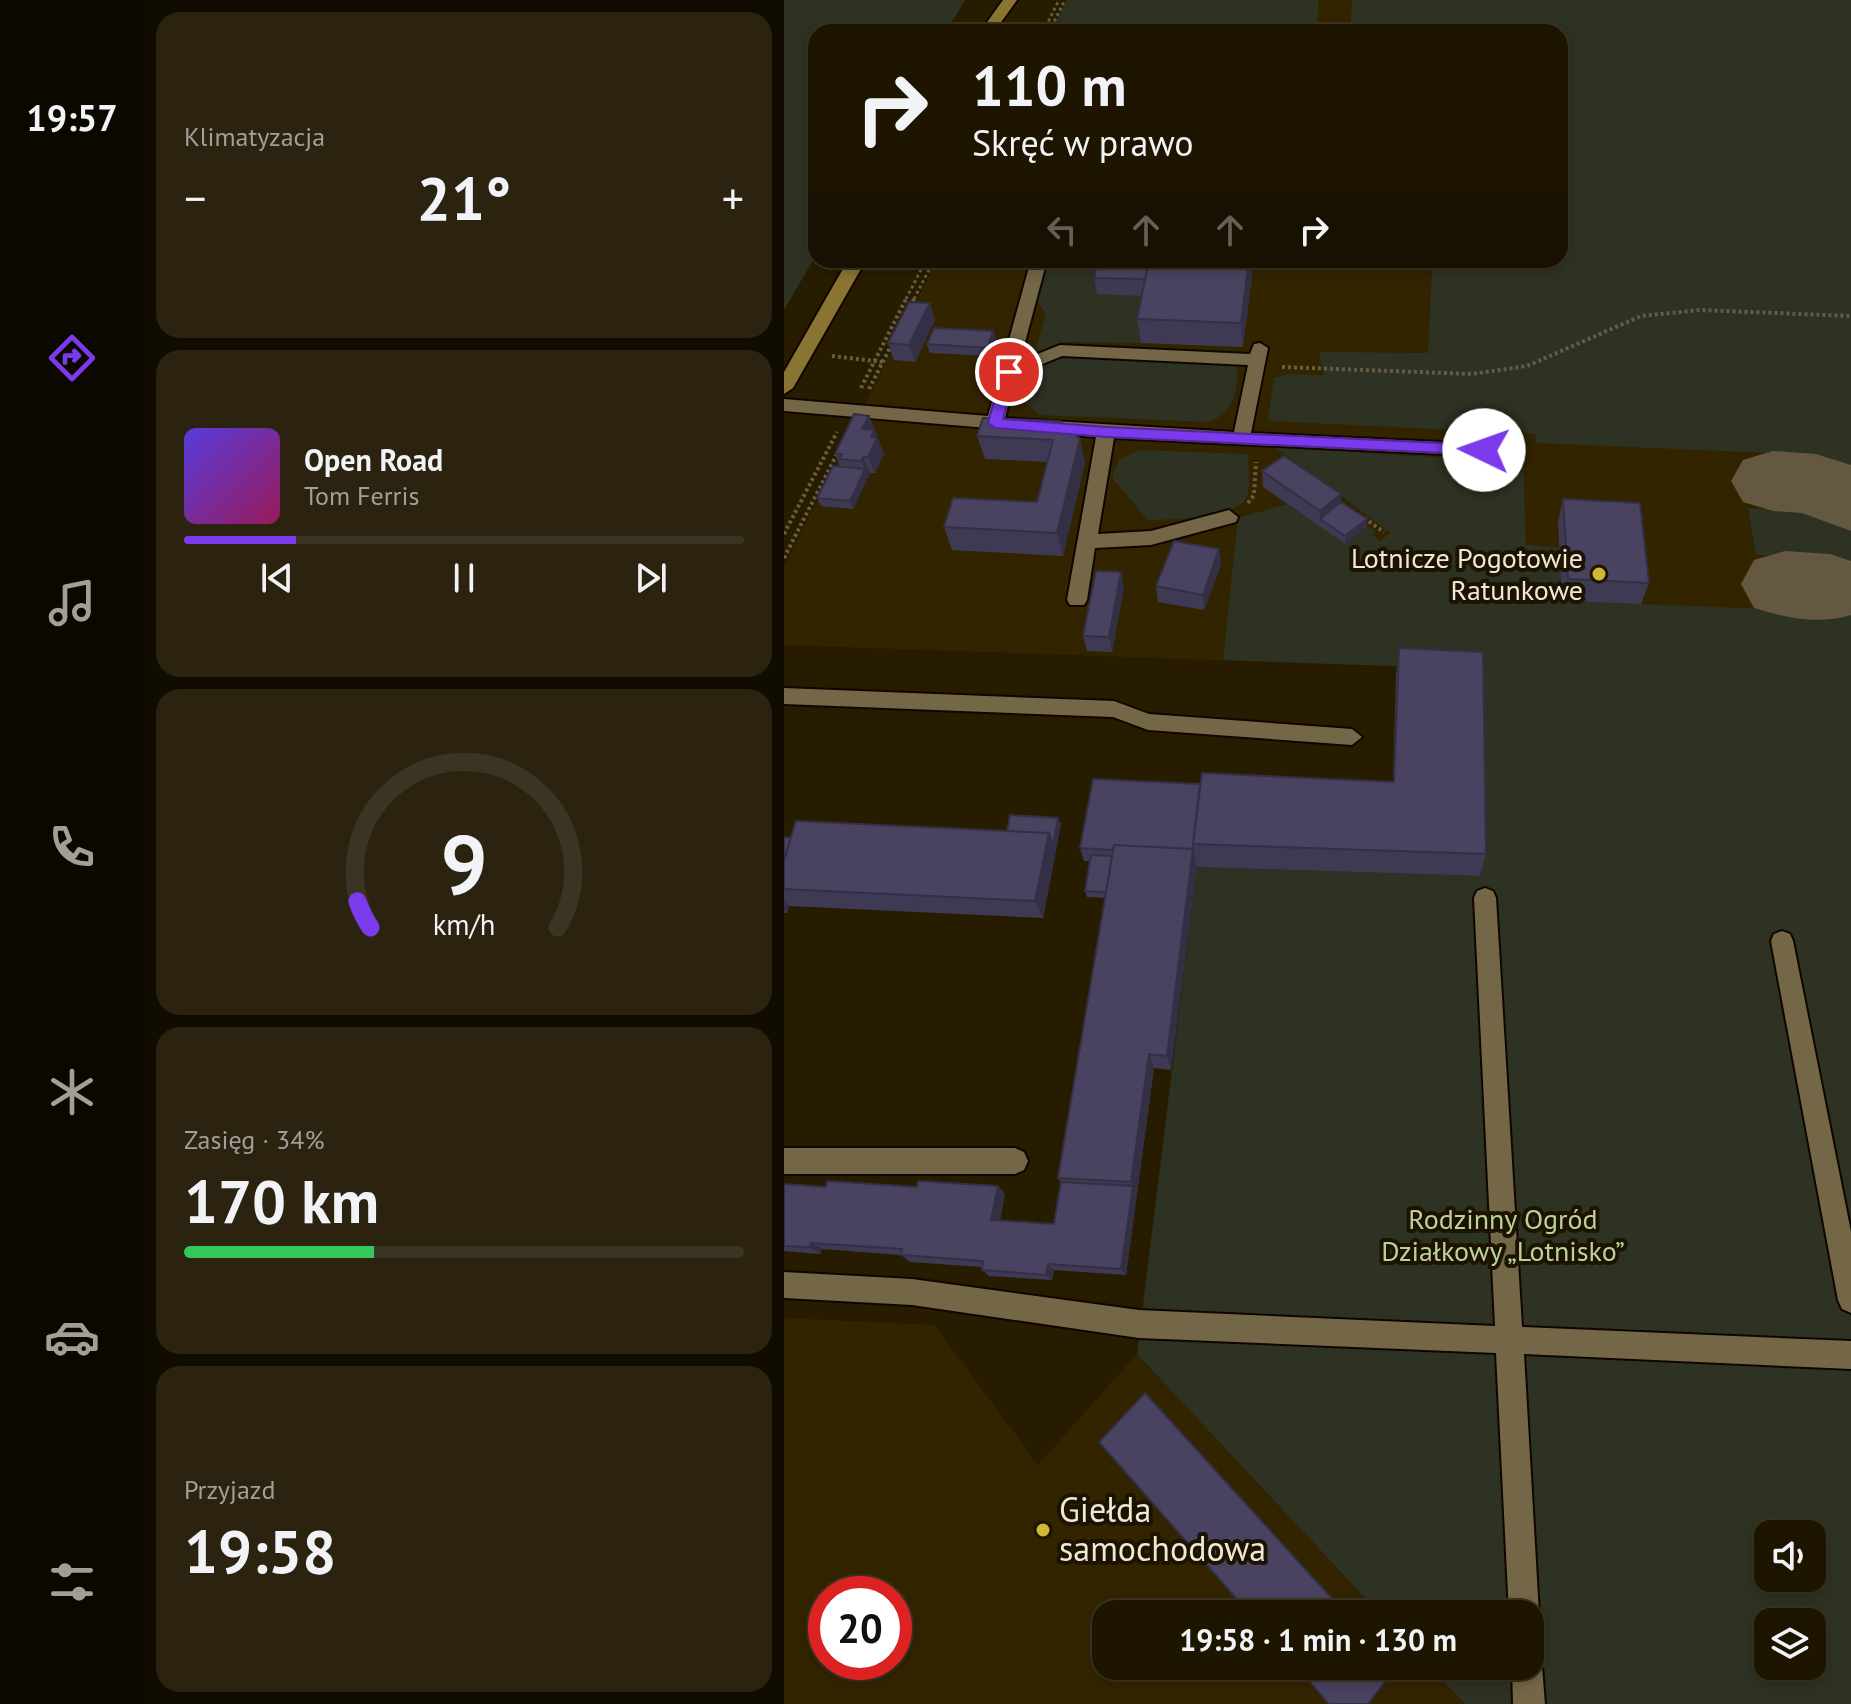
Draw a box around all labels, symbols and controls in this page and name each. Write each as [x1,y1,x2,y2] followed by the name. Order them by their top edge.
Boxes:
[972,49,1127,121] text: 110 m
[840,56,944,160] icon: right
[26,94,118,141] text: 19:57
[972,119,1194,166] text: Skręć w prawo
[184,120,325,153] text: Klimatyzacja
[417,159,511,237] text: 21°
[184,169,206,226] text: −
[722,169,744,226] text: +
[1040,208,1084,252] icon: left
[1124,208,1168,252] icon: ahead
[1208,208,1252,252] icon: ahead
[1292,208,1336,252] icon: right
[44,330,100,386] icon: directions
[975,338,1043,406] pin
[987,350,1031,394] icon: arrive
[1442,408,1526,492] position arrow
[304,440,443,479] text: Open Road
[304,479,419,512] text: Tom Ferris
[1351,539,1583,608] place label: Lotnicze Pogotowie Ratunkowe
[255,556,299,600] icon: previous
[442,556,486,600] icon: pause
[629,556,673,600] icon: next
[1590,565,1608,583] marker: Lotnicze Pogotowie Ratunkowe
[44,575,100,631] icon: music
[440,809,488,917] text: 9
[44,819,100,875] icon: phone
[433,906,495,943] text: km/h
[44,1064,100,1120] icon: climate
[184,1123,325,1156] text: Zasięg · 34%
[184,1162,379,1240] text: 170 km
[1381,1200,1625,1269] park label: Rodzinny Ogród Działkowy „Lotnisko”
[44,1309,100,1365] icon: car
[184,1473,275,1506] text: Przyjazd
[1059,1487,1266,1570] place label: Giełda samochodowa
[184,1512,336,1590] text: 19:58
[1754,1520,1826,1680] map controls
[1754,1520,1826,1592] button: sound
[1034,1521,1052,1539] marker: Giełda samochodowa
[44,1554,100,1610] icon: filters
[808,1576,912,1680] speed limit sign: 20
[1754,1608,1826,1680] button: layers
[1179,1620,1457,1659] text: 19:58 · 1 min · 130 m

